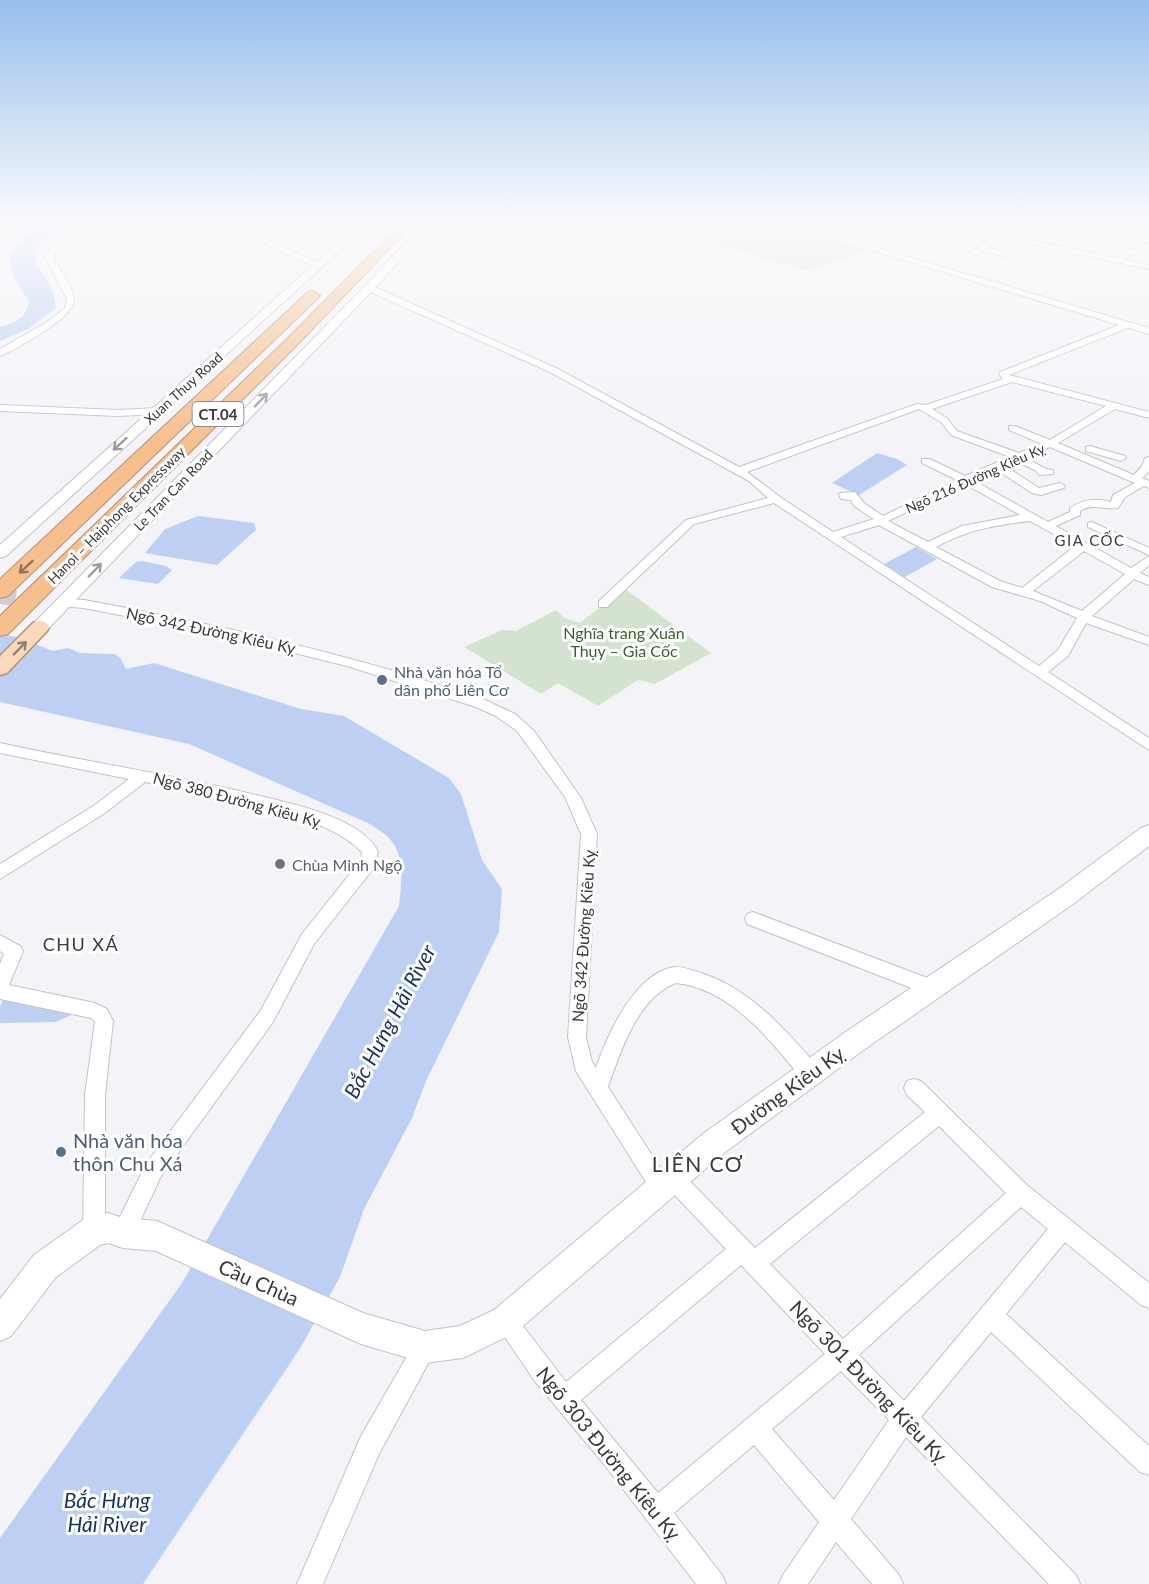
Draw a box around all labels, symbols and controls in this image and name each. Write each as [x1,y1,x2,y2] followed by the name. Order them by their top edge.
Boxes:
[140,348,226,428] street label: Xuan Thuy Road
[253,393,268,408] one-way arrow
[192,402,244,426] road number: CT.04
[113,437,128,451] one-way arrow
[903,439,1048,516] street label: Ngõ 216 Đường Kiêu Kỵ
[44,442,189,587] street label: Hanoi – Haiphong Expressway
[130,446,216,534] street label: Le Tran Can Road
[1055,530,1126,549] district label: GIA CỐC
[18,559,33,574] one-way arrow
[88,563,102,578] one-way arrow
[125,603,298,657] street label: Ngõ 342 Đường Kiêu Kỵ
[563,623,685,660] park label: Nghĩa trang Xuân Thụy – Gia Cốc
[13,640,27,655] one-way arrow
[394,662,509,699] place label: Nhà văn hóa Tổ dân phố Liên Cơ
[375,673,389,687] marker: Nhà văn hóa Tổ dân phố Liên Cơ
[151,767,324,831] street label: Ngõ 380 Đường Kiêu Kỵ
[568,849,599,1023] street label: Ngõ 342 Đường Kiêu Kỵ
[292,855,402,874] place label: Chùa Minh Ngộ
[273,857,287,871] marker: Chùa Minh Ngộ
[43,933,119,955] district label: CHU XÁ
[338,939,440,1102] water label: Bắc Hưng Hải River
[726,1040,849,1139] street label: Đường Kiêu Kỵ
[73,1128,183,1175] place label: Nhà văn hóa thôn Chu Xá
[54,1145,68,1159] marker: Nhà văn hóa thôn Chu Xá
[652,1151,744,1176] district label: LIÊN CƠ
[215,1254,303,1310] street label: Cầu Chùa
[785,1295,953,1467] street label: Ngõ 301 Đường Kiêu Kỵ
[532,1362,687,1545] street label: Ngõ 303 Đường Kiêu Kỵ
[64,1487,151,1536] water label: Bắc Hưng Hải River

